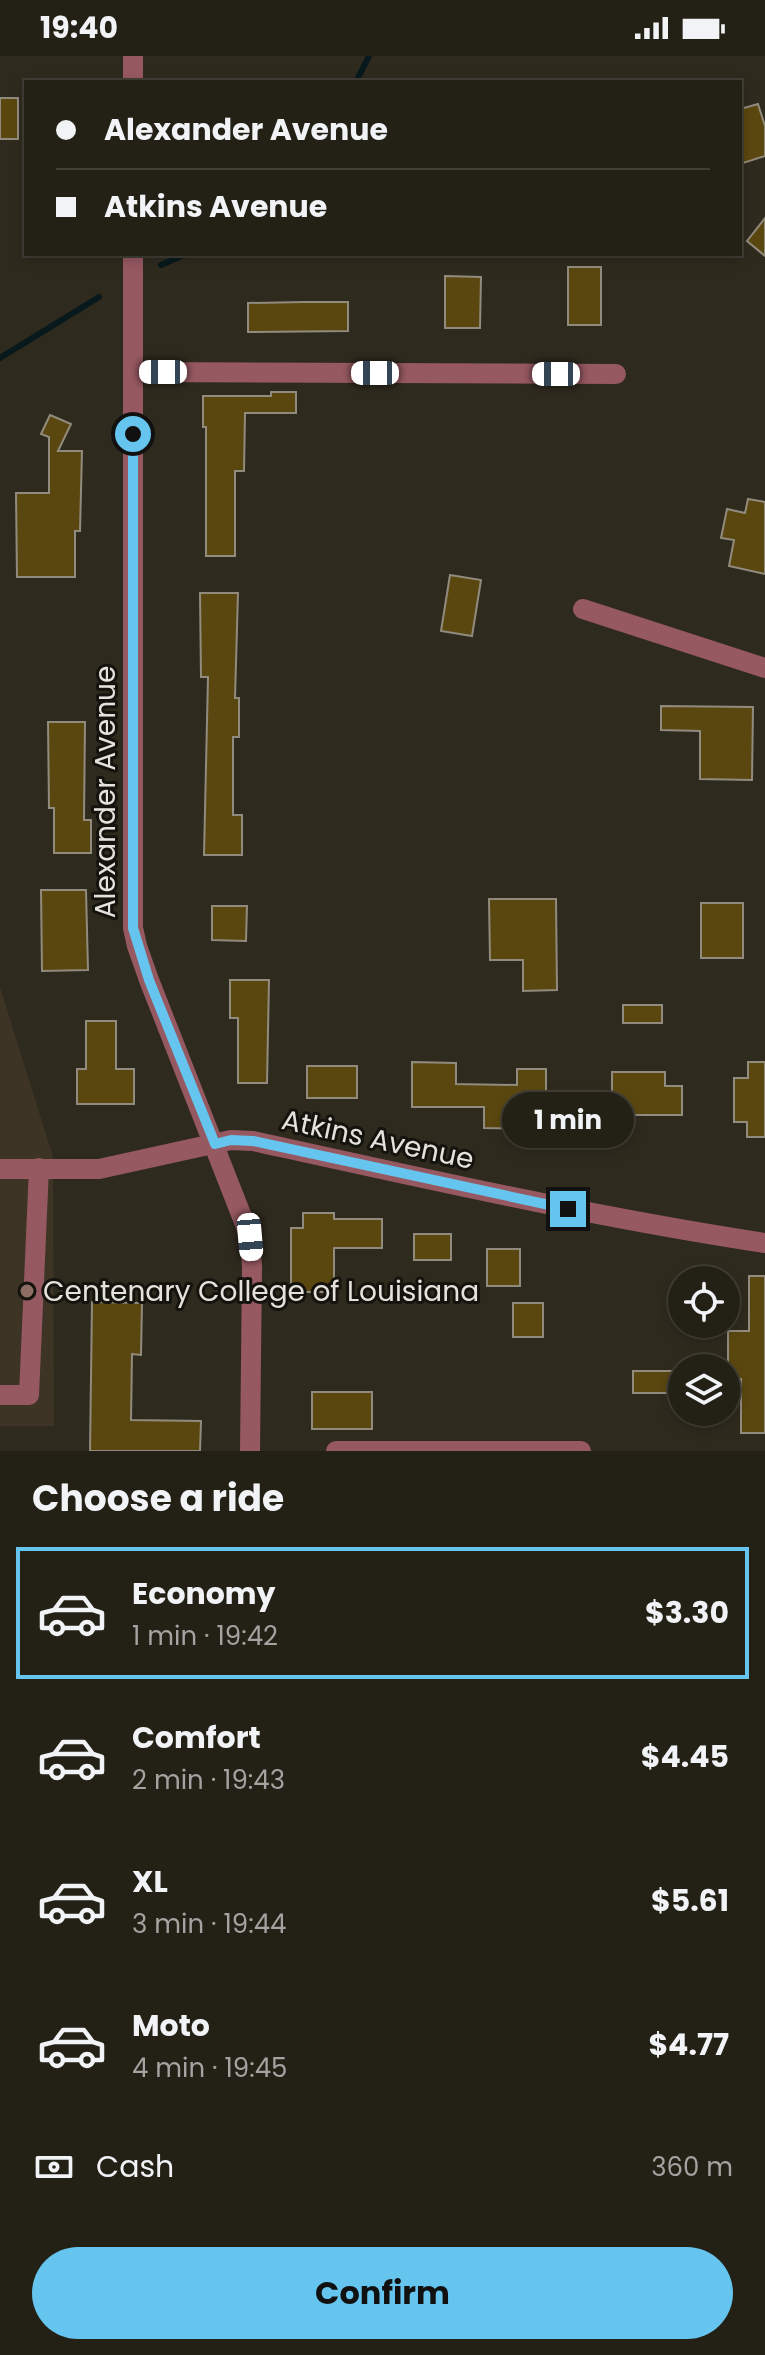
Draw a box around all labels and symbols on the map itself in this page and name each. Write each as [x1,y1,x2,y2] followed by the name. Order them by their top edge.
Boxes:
[139,360,187,384] car
[351,361,399,385] car
[532,362,580,386] car
[115,416,151,452] route start
[86,666,125,918] street label: Alexander Avenue
[502,1093,634,1149] callout: 1 min
[278,1100,478,1179] street label: Atkins Avenue
[550,1191,586,1227] route end
[236,1212,264,1262] car
[43,1272,479,1311] place label: Centenary College of Louisiana
[18,1282,36,1300] marker: Centenary College of Louisiana

